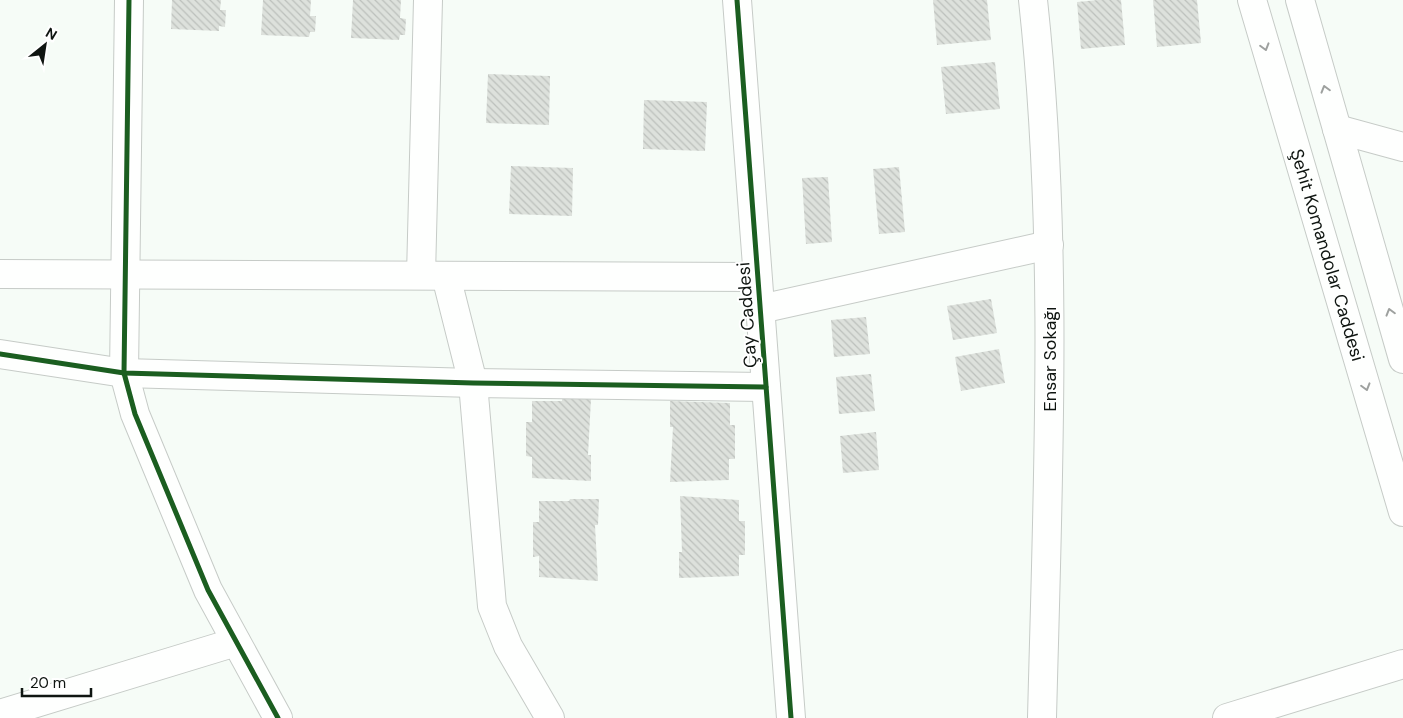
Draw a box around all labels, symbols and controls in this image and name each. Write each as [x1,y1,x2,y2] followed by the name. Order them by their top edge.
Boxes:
[20,20,70,70] north arrow
[43,23,60,44] text: N
[1260,42,1270,50] one-way arrow
[1321,85,1331,94] one-way arrow
[1285,146,1370,364] street label: Şehit Komandolar Caddesi
[731,261,763,369] street label: Çay Caddesi
[1038,307,1062,411] street label: Ensar Sokağı
[1385,309,1395,317] one-way arrow
[1361,383,1371,391] one-way arrow
[22,666,91,698] scale bar
[30,673,66,693] text: 20 m

